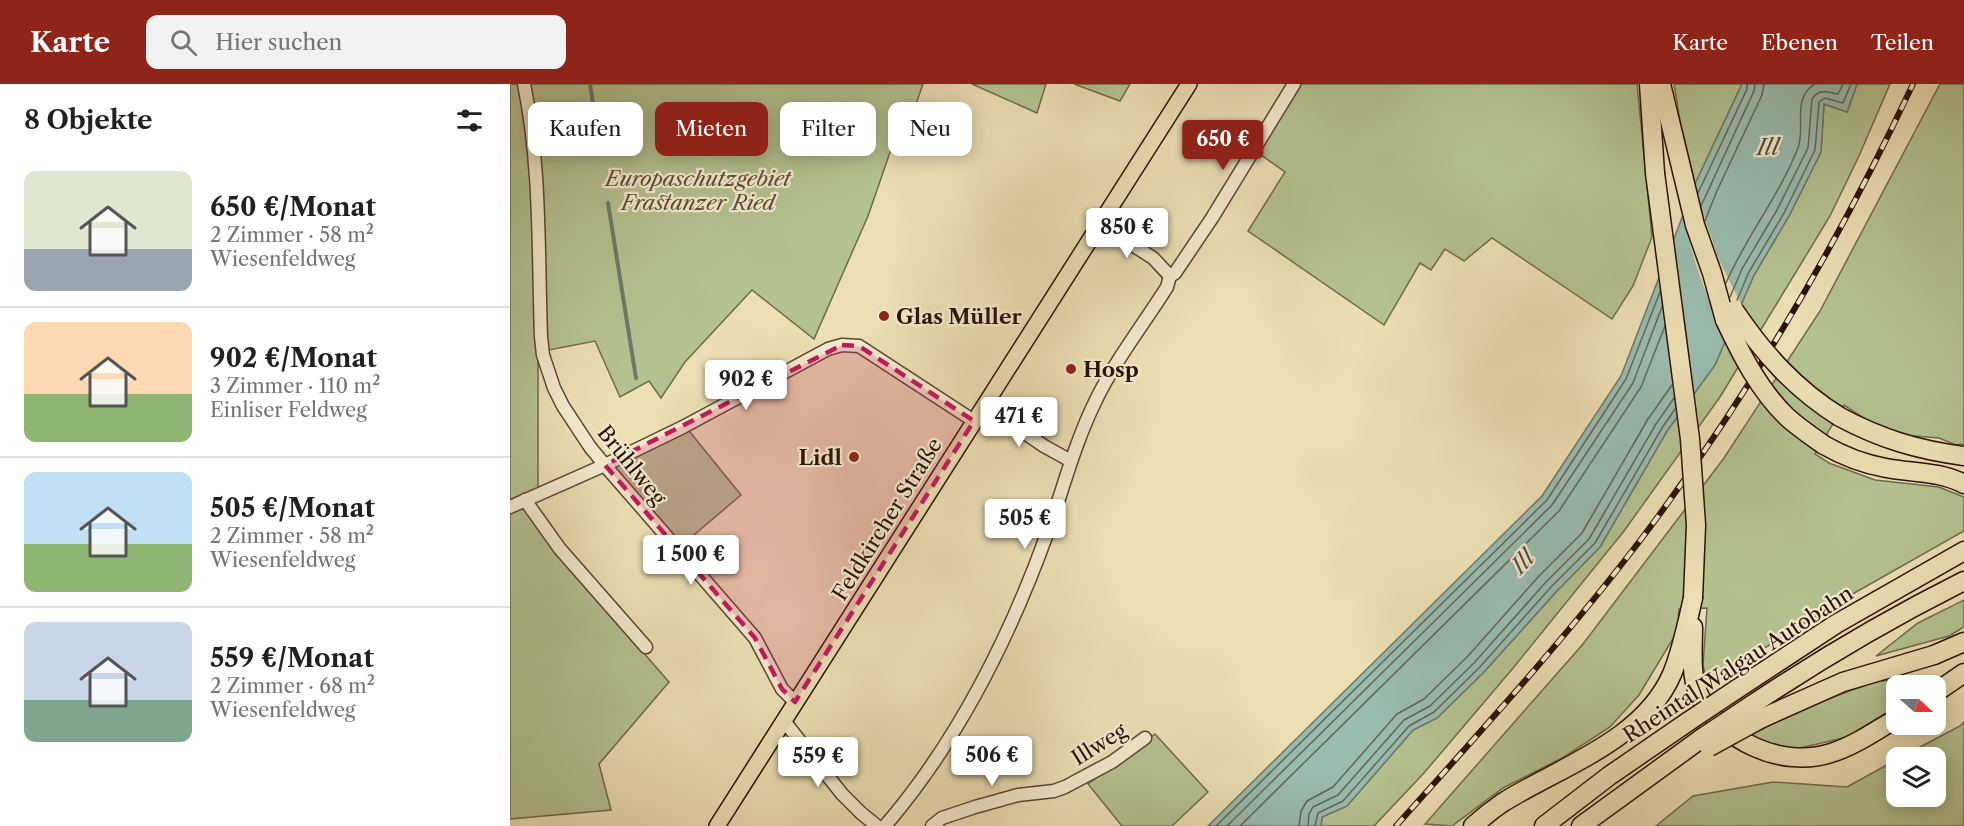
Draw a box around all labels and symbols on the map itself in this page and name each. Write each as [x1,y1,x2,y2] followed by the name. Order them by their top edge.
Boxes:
[1181,120,1265,171] pin: 650 €
[1755,134,1782,161] water label: Ill
[603,166,792,215] park label: Europaschutzgebiet Frastanzer Ried
[1085,208,1169,259] pin: 850 €
[896,304,1022,329] place label: Glas Müller
[877,309,891,323] marker: Glas Müller
[1083,357,1139,382] place label: Hosp
[704,360,788,411] pin: 902 €
[1064,362,1078,376] marker: Hosp
[977,397,1061,448] pin: 471 €
[592,420,672,510] street label: Brühlweg
[827,433,947,605] street label: Feldkircher Straße
[799,445,842,470] place label: Lidl
[847,450,861,464] marker: Lidl
[983,499,1067,550] pin: 505 €
[636,535,746,586] pin: 1 500 €
[1504,542,1542,581] water label: Ill
[1618,580,1858,748] street label: Rheintal/Walgau Autobahn
[1886,675,1946,735] north arrow
[1067,717,1132,770] street label: Illweg
[950,736,1034,787] pin: 506 €
[776,737,860,788] pin: 559 €

